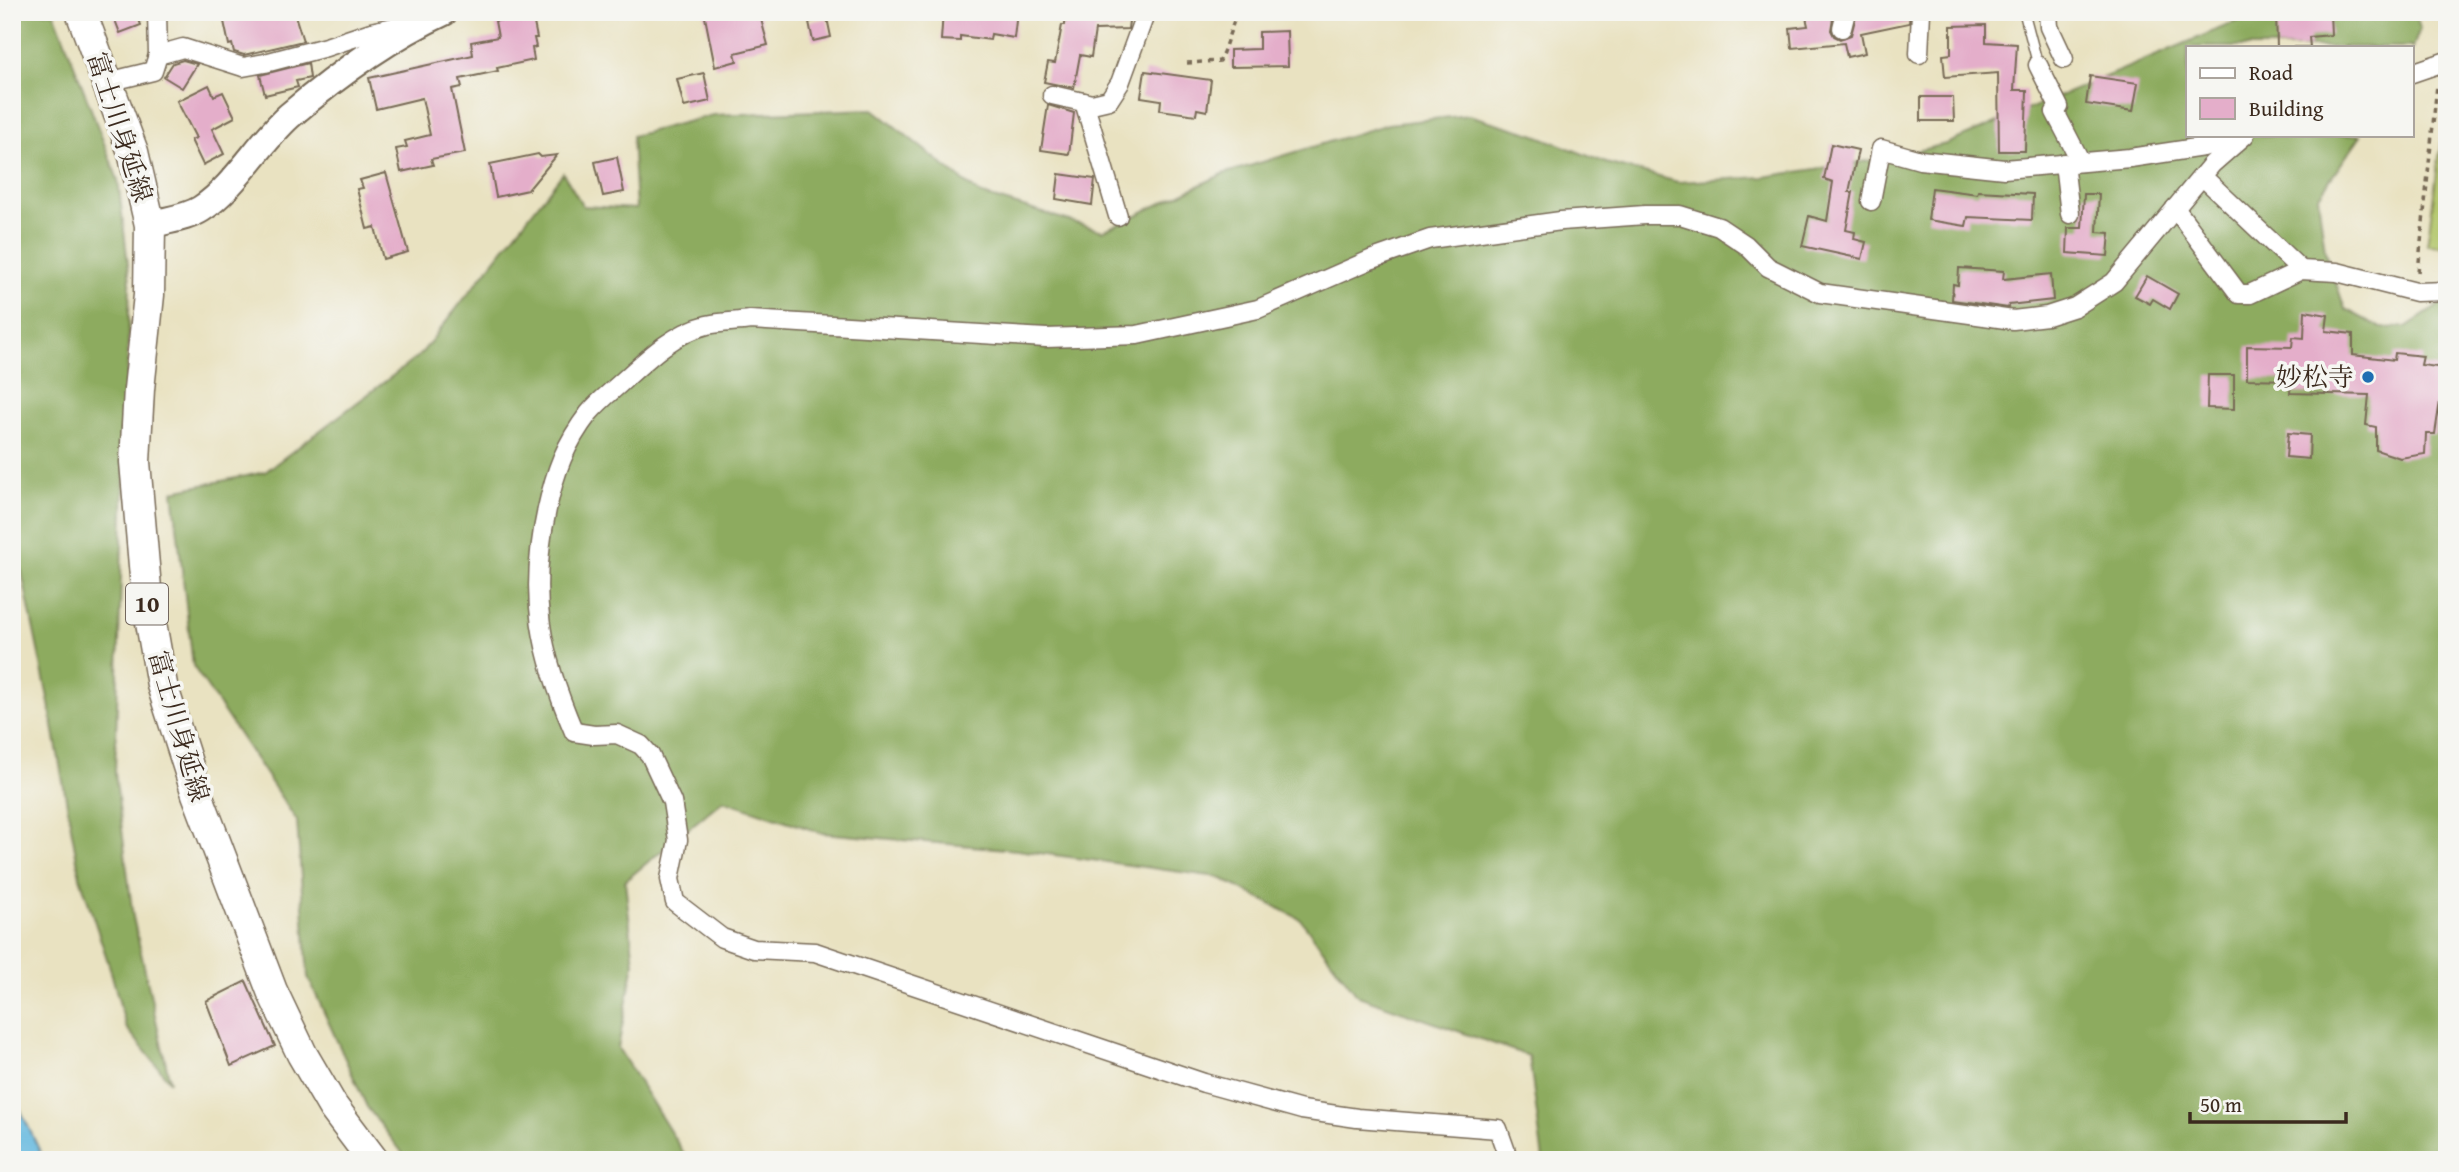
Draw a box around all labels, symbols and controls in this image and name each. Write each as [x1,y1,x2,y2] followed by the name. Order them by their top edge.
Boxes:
[2186,46,2414,136] legend
[78,47,163,207] street label: 富士川身延線
[2249,57,2294,88] text: Road
[2249,93,2324,124] text: Building
[2276,357,2354,396] place label: 妙松寺
[2360,369,2376,385] marker: 妙松寺
[126,584,168,624] road number: 10
[139,646,220,806] street label: 富士川身延線
[2190,1081,2345,1125] scale bar
[2200,1089,2242,1120] text: 50 m

